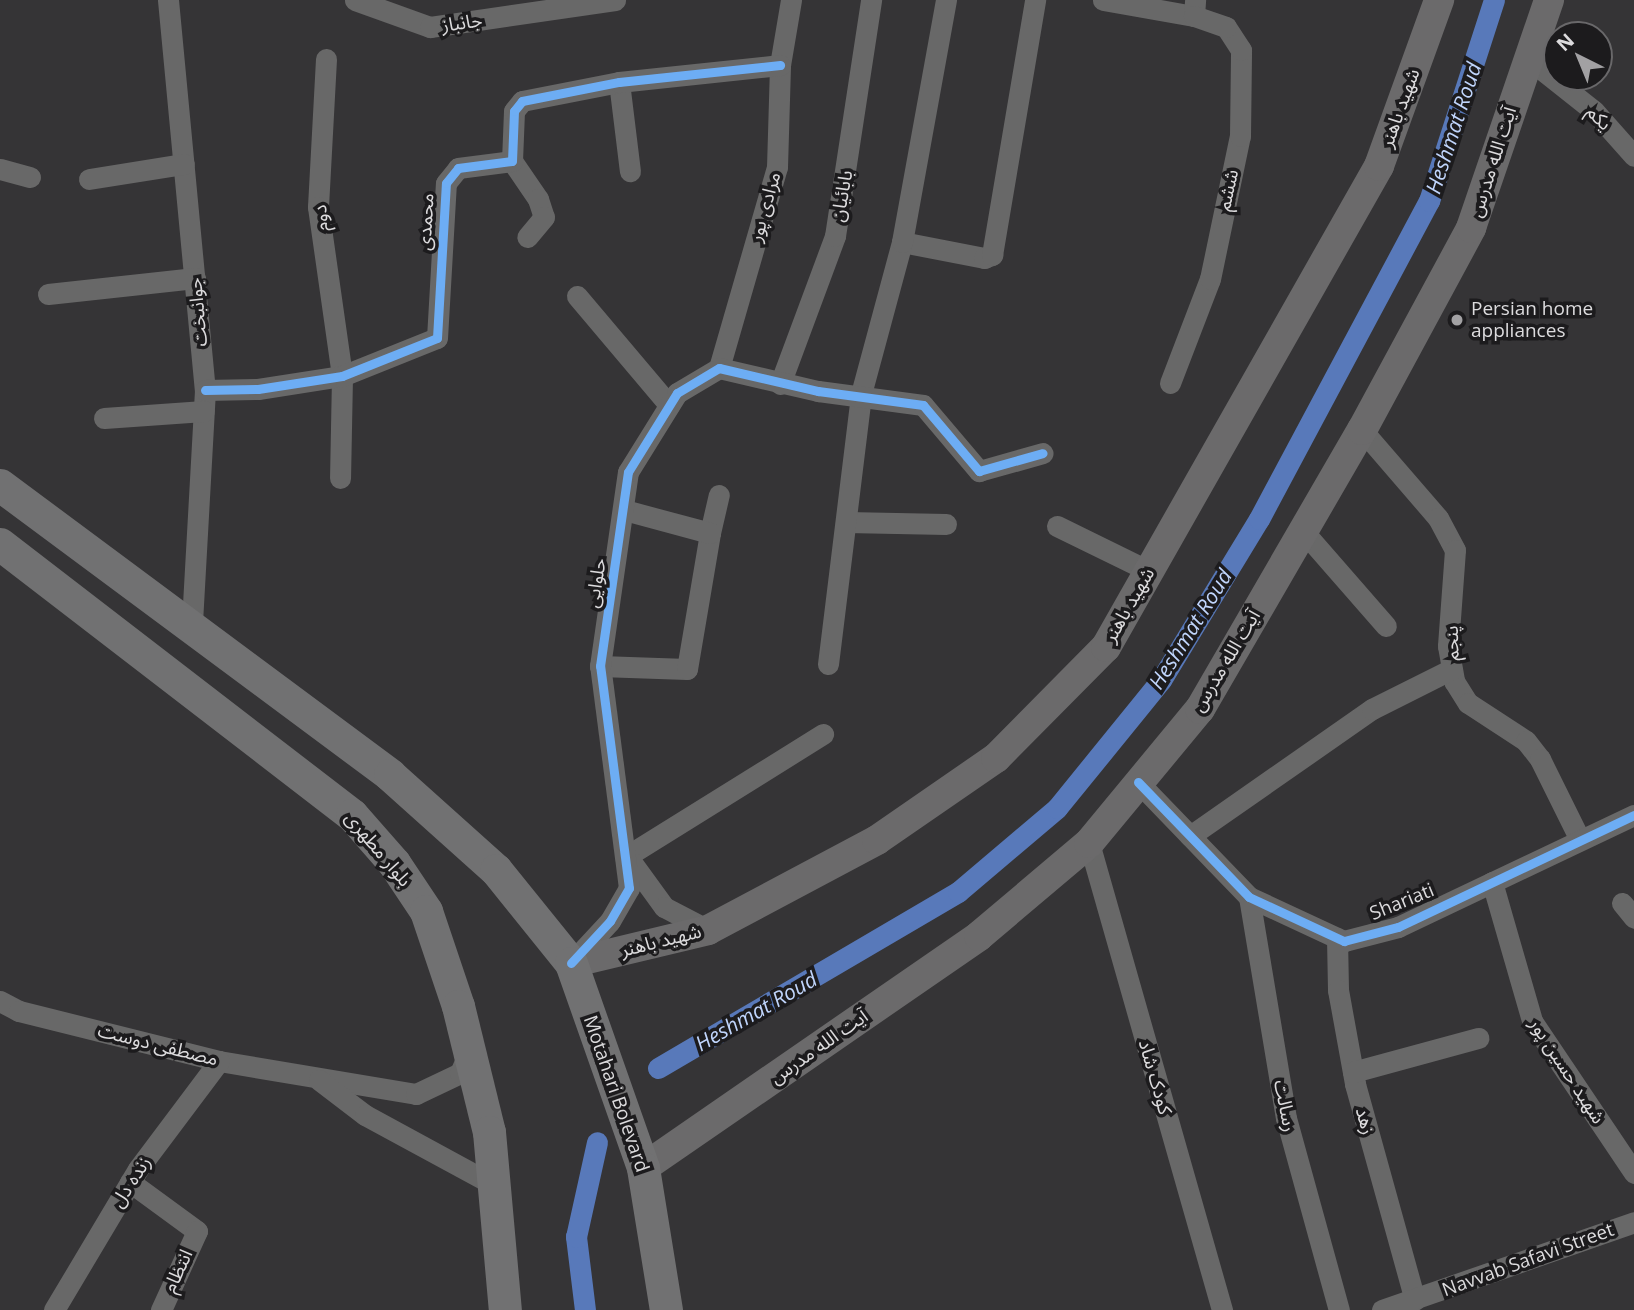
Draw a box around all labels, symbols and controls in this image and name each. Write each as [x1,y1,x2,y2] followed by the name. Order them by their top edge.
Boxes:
[440,9,484,37] street label: جانباز
[1543,21,1613,91] north arrow
[1551,27,1580,57] text: N
[1420,59,1486,197] water label: Heshmat Roud
[1375,65,1425,151] street label: شهید باهنر
[1582,101,1616,135] street label: یکم
[1464,104,1522,220] street label: آیت الله مدرس
[1213,167,1243,213] street label: ششم
[826,168,858,224] street label: بابائیان
[744,169,786,245] street label: مرادی پور
[413,193,439,251] street label: محمدی
[308,204,334,232] street label: دوم
[184,277,212,347] street label: جوانبخت
[1471,298,1593,342] place label: Persian home appliances
[1449,312,1465,328] marker: Persian home appliances
[581,557,611,609] street label: حلوایی
[1099,564,1159,646] street label: شهید باهنر
[1143,564,1237,694] water label: Heshmat Roud
[1187,606,1265,716] street label: آیت الله مدرس
[1440,625,1464,661] street label: پنجم
[340,807,416,891] street label: بلوار مطهری
[1367,879,1437,925] street label: Shariati
[618,920,704,962] street label: شهید باهنر
[691,966,821,1056] water label: Heshmat Roud
[766,1005,872,1089] street label: آیت الله مدرس
[578,1013,654,1175] street label: Motahari Bolevard
[1524,1014,1610,1128] street label: شهید حسین پور
[96,1019,220,1071] street label: مصطفی دوست
[1133,1037,1177,1117] street label: کودک شاد
[1269,1078,1301,1134] street label: رسالت
[1350,1105,1380,1137] street label: زهد
[106,1152,156,1212] street label: زنده دل
[1439,1218,1617,1302] street label: Navvab Safavi Street
[158,1246,198,1296] street label: انتظام

